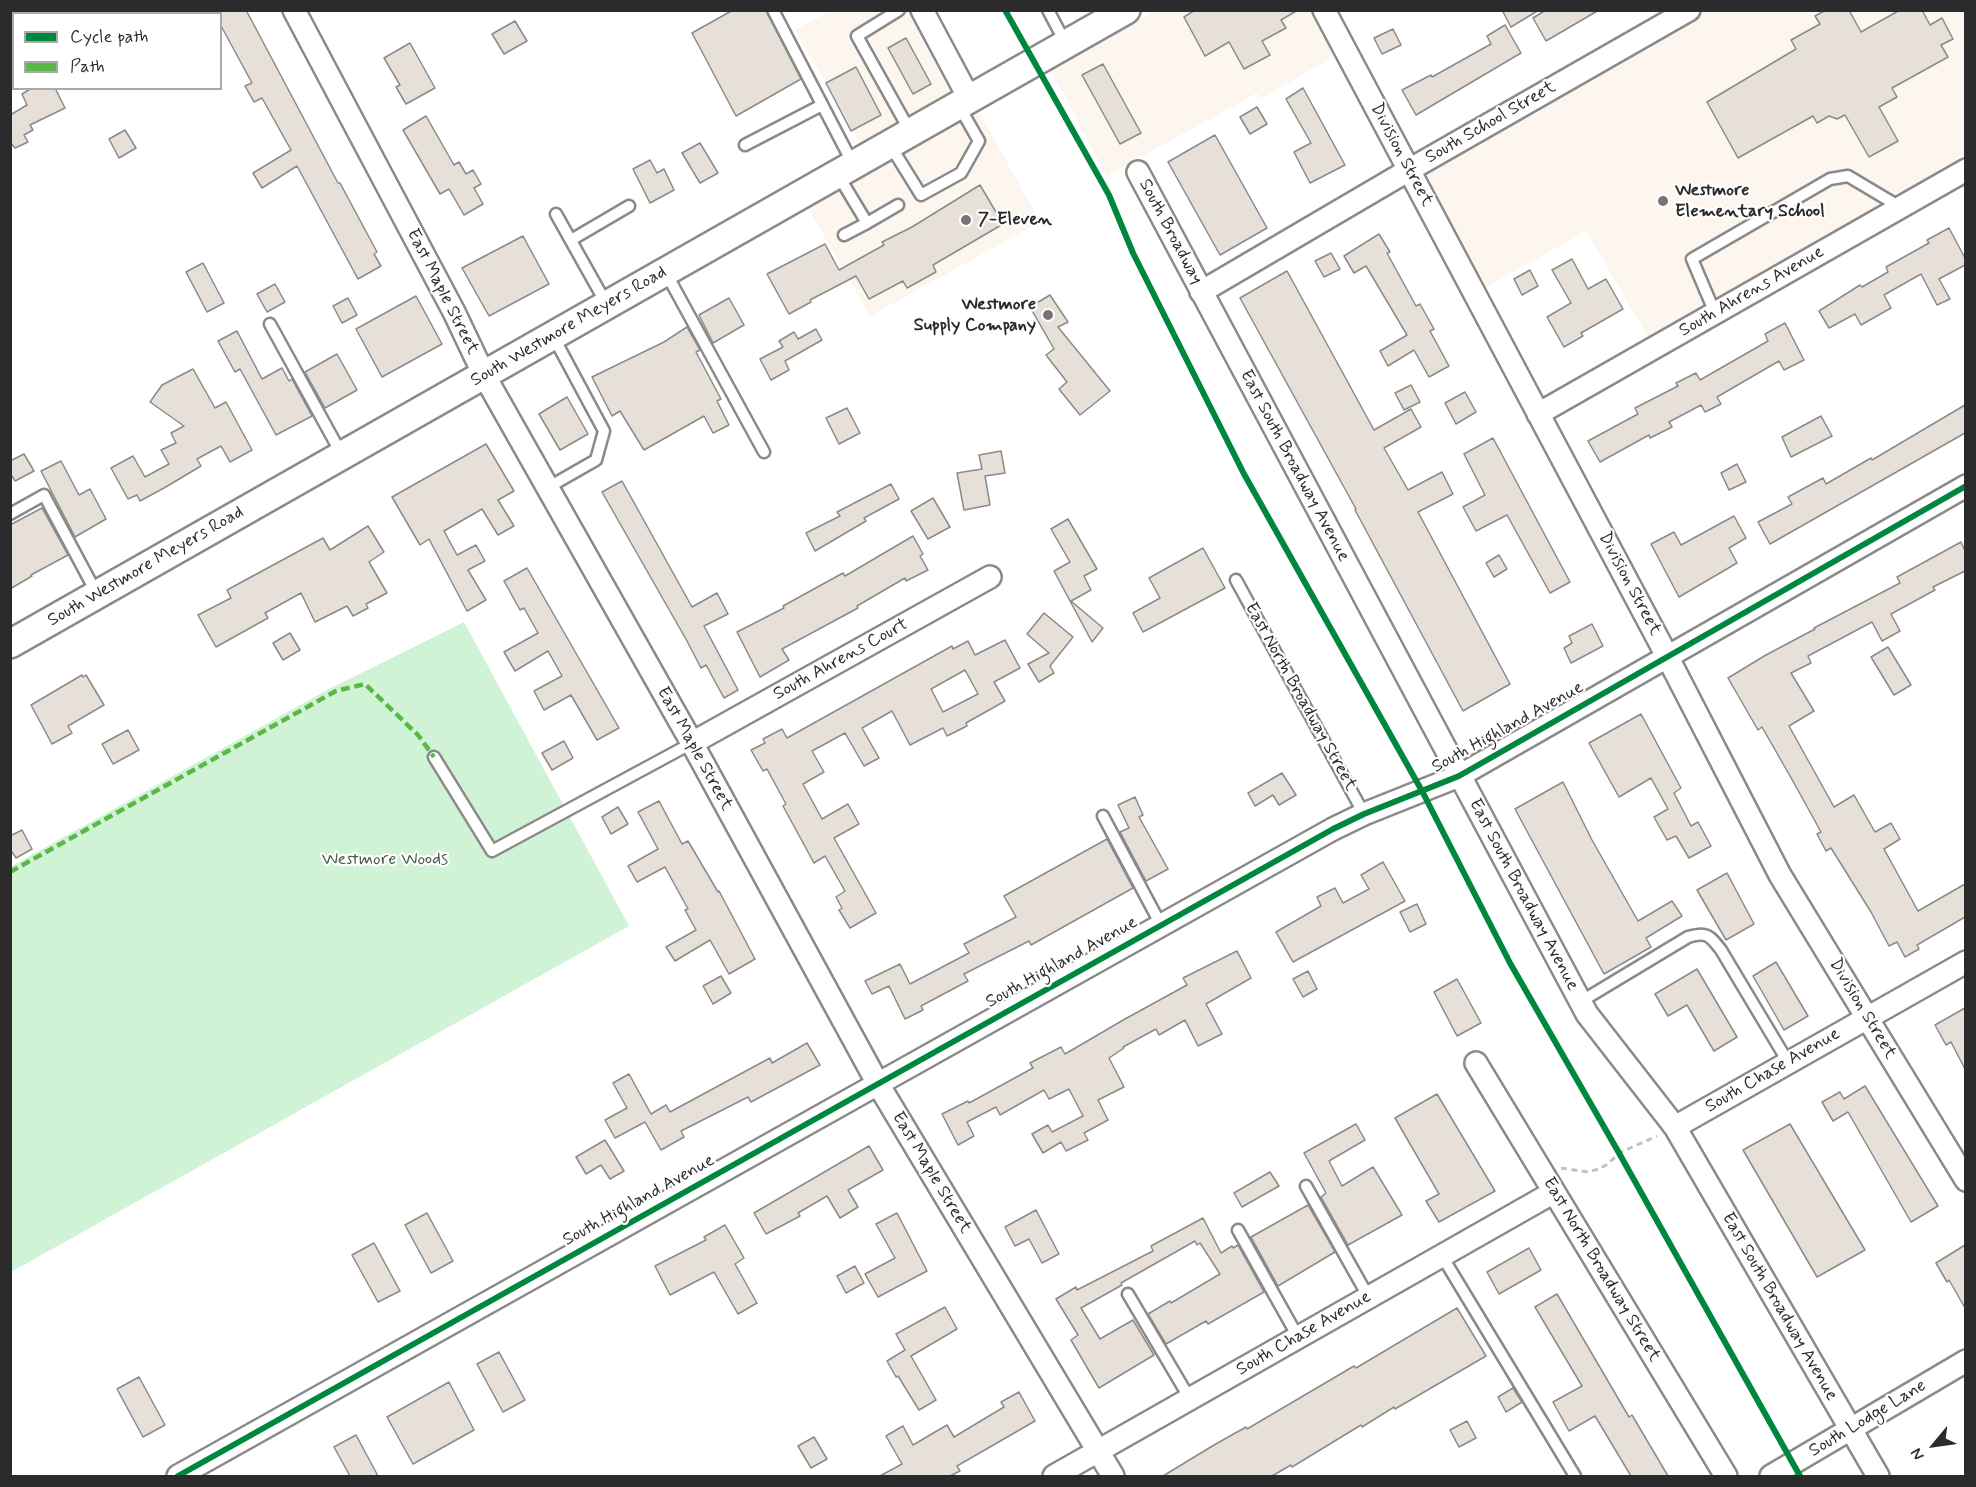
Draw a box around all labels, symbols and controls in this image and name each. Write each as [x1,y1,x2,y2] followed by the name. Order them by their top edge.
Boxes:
[12,12,222,90] legend
[70,25,148,49] text: Cycle path
[70,55,105,79] text: Path
[1422,77,1560,169] street label: South School Street
[1365,100,1437,210] street label: Division Street
[1133,176,1207,288] street label: South Broadway
[1675,180,1825,222] place label: Westmore Elementary School
[1656,194,1670,208] marker: Westmore Elementary School
[978,209,1052,231] place label: 7-Eleven
[959,213,973,227] marker: 7-Eleven
[401,226,483,358] street label: East Maple Street
[1676,242,1828,342] street label: South Ahrens Avenue
[467,262,671,392] street label: South Westmore Meyers Road
[914,294,1036,336] place label: Westmore Supply Company
[1041,308,1055,322] marker: Westmore Supply Company
[1234,366,1354,566] street label: East South Broadway Avenue
[44,502,248,632] street label: South Westmore Meyers Road
[1593,529,1665,639] street label: Division Street
[1239,599,1361,795] street label: East North Broadway Street
[770,614,912,706] street label: South Ahrens Court
[1428,677,1588,779] street label: South Highland Avenue
[651,683,737,815] street label: East Maple Street
[1463,795,1583,995] street label: East South Broadway Avenue
[322,849,448,871] park label: Westmore Woods
[982,912,1142,1014] street label: South Highland Avenue
[1823,955,1901,1063] street label: Division Street
[1702,1024,1844,1118] street label: South Chase Avenue
[886,1108,976,1238] street label: East Maple Street
[559,1150,719,1252] street label: South Highland Avenue
[1537,1174,1665,1366] street label: East North Broadway Street
[1716,1209,1842,1405] street label: East South Broadway Avenue
[1233,1287,1375,1381] street label: South Chase Avenue
[1806,1376,1930,1462] street label: South Lodge Lane
[1904,1415,1964,1475] north arrow
[1906,1444,1930,1464] text: N

